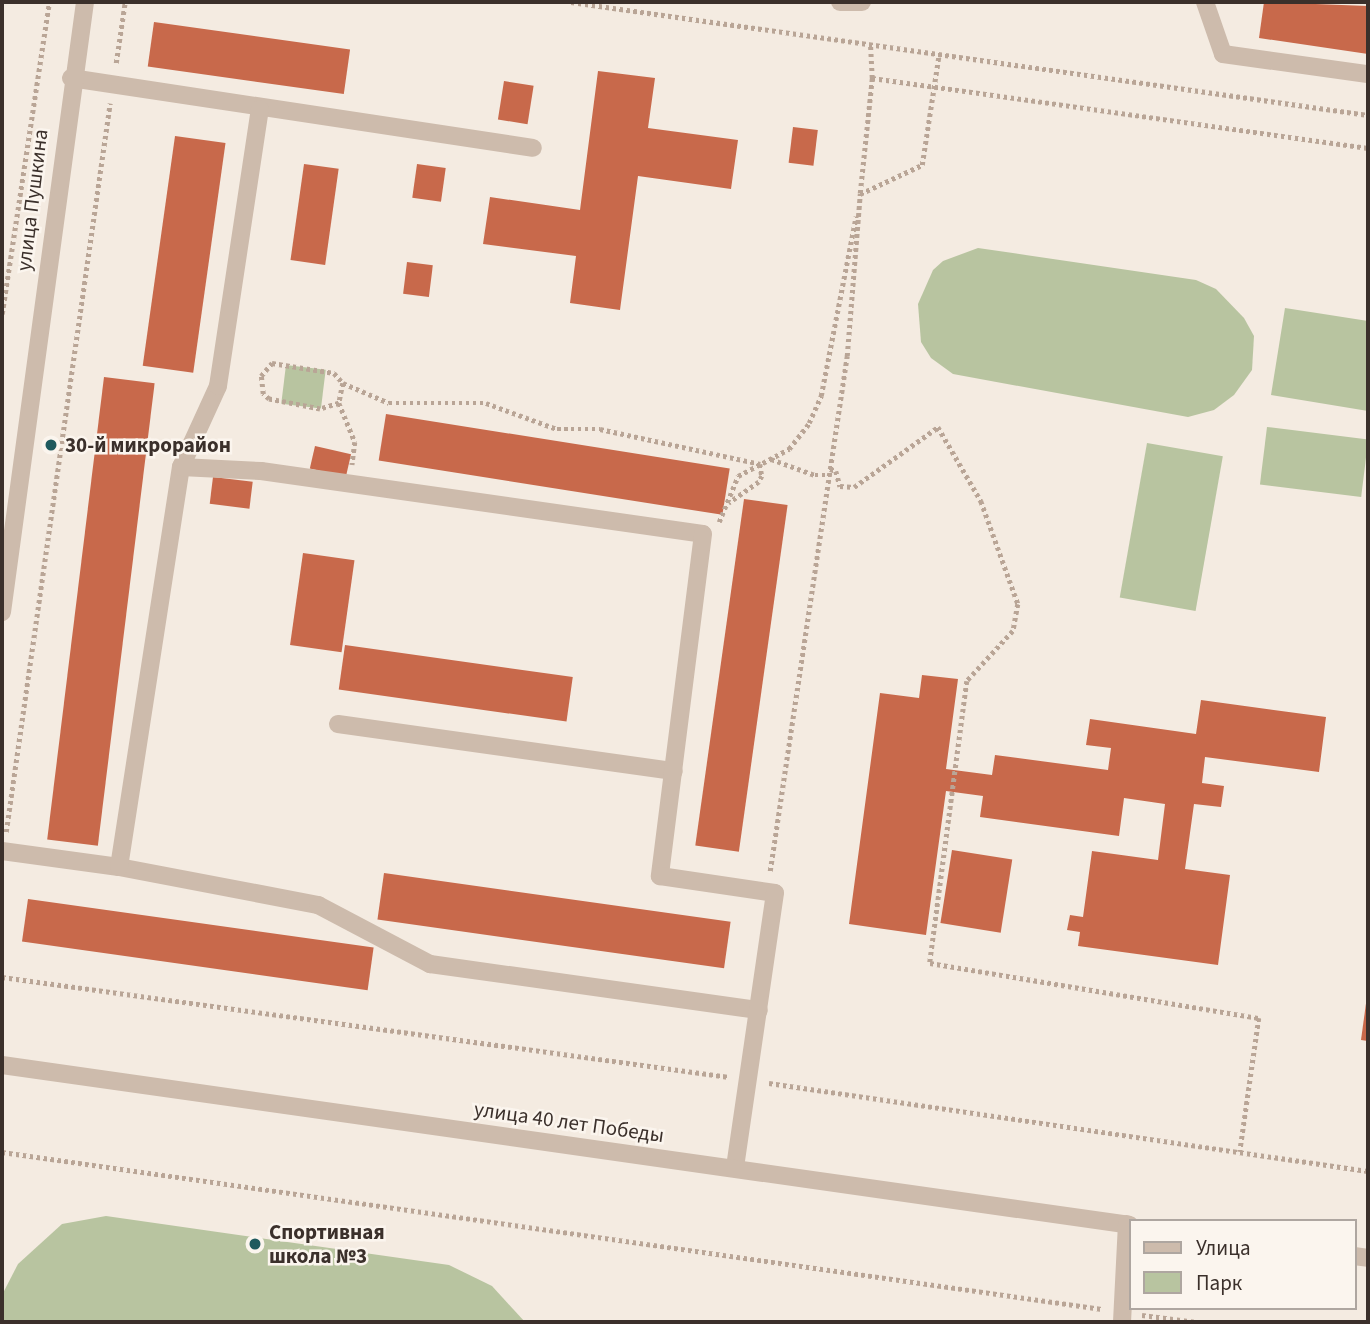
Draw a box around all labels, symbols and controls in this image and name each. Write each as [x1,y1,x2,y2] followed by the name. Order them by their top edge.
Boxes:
[11,128,53,272] street label: улица Пушкина
[65,432,231,458] place label: 30-й микрорайон
[43,437,59,453] marker: 30-й микрорайон
[472,1096,666,1148] street label: улица 40 лет Победы
[269,1219,385,1269] place label: Спортивная школа №3
[1128,1219,1356,1310] legend
[1196,1233,1251,1263] text: Улица
[247,1236,263,1252] marker: Спортивная школа №3
[1196,1268,1242,1298] text: Парк

